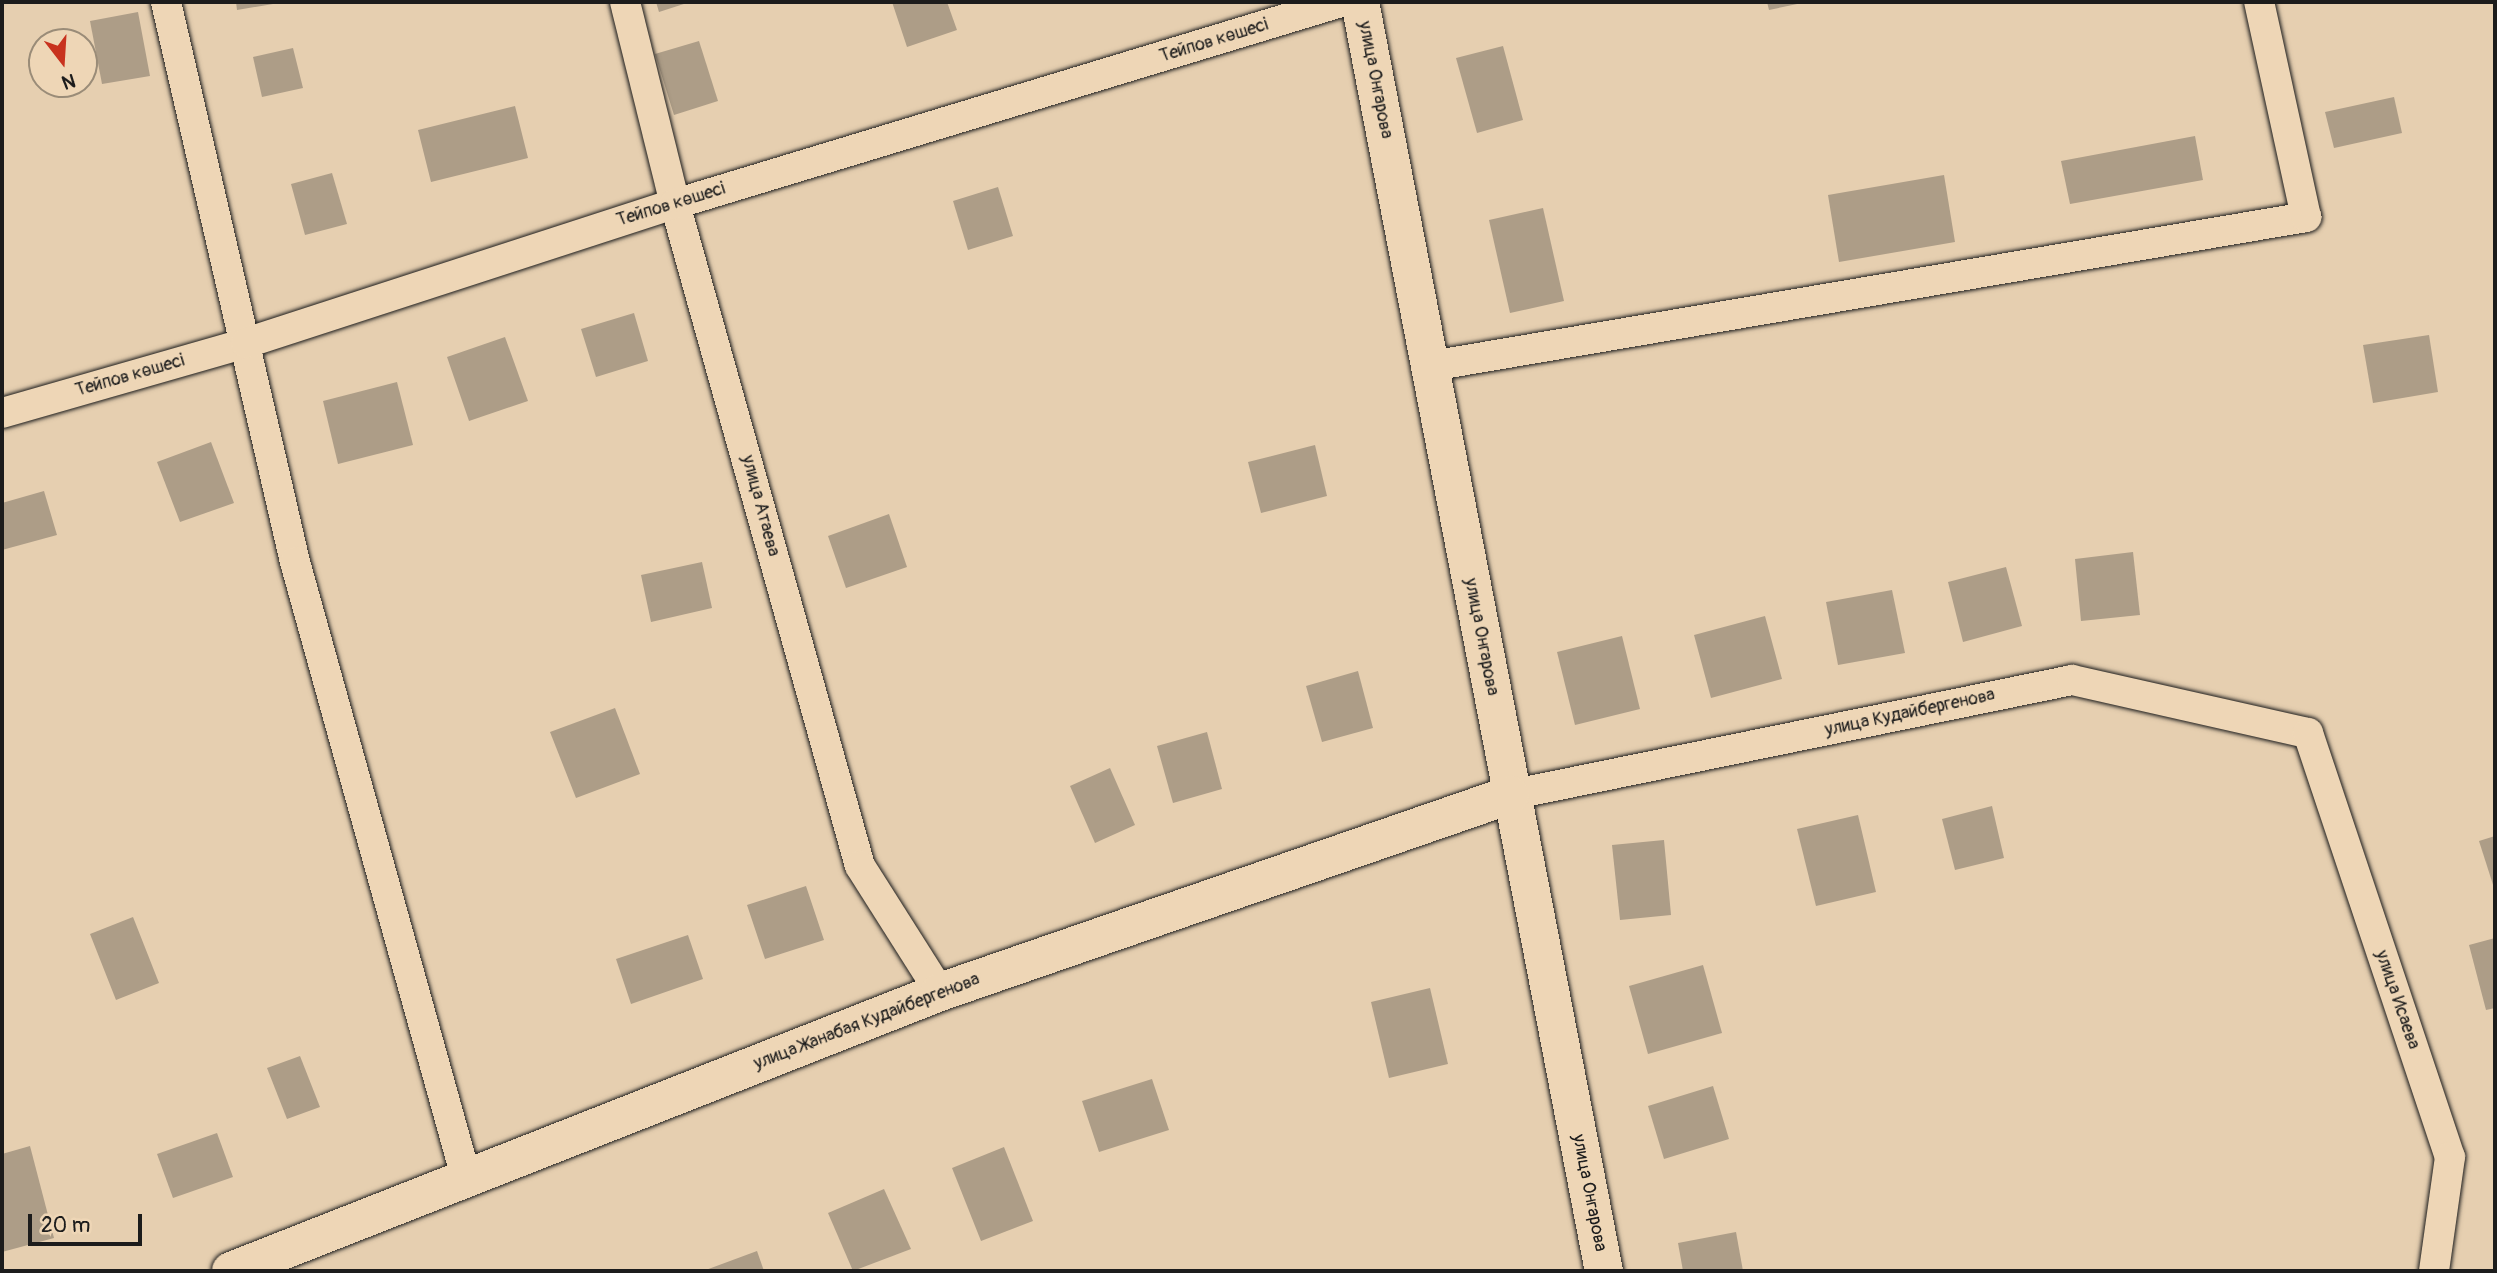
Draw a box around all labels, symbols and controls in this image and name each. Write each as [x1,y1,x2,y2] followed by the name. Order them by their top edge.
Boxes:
[1157,14,1271,68] street label: Тейпов көшесі
[1353,20,1397,140] street label: улица Онгарова
[28,28,98,98] north arrow
[59,68,78,95] text: N
[614,178,728,232] street label: Тейпов көшесі
[73,350,187,402] street label: Тейпов көшесі
[736,453,784,559] street label: улица Атаева
[1459,577,1503,697] street label: улица Онгарова
[1823,684,1997,742] street label: улица Кудайбергенова
[2370,948,2424,1052] street label: улица Исаева
[751,969,983,1075] street label: улица Жанабая Кудайбергенова
[1567,1133,1611,1253] street label: улица Онгарова
[32,1200,145,1244] scale bar
[41,1212,90,1239] text: 20 m

